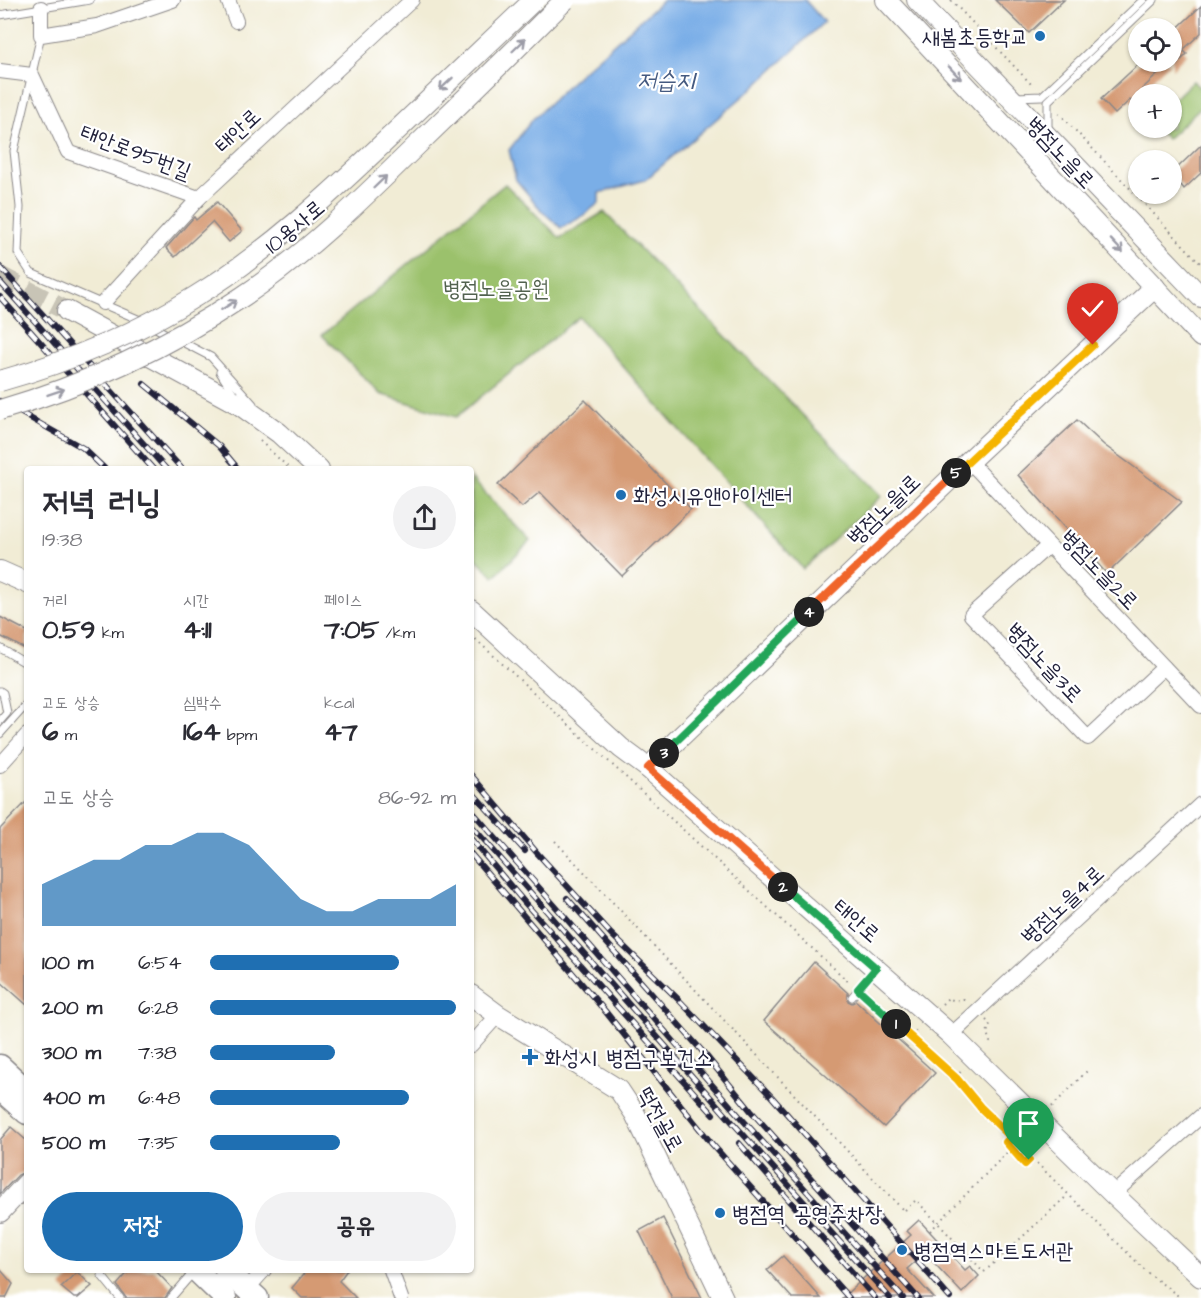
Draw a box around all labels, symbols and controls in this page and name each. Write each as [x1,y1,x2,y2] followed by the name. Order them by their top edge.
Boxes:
[1128,18,1182,204] map controls
[1128,18,1182,72] button: locate
[922,22,1028,53] place label: 새봄초등학교
[1033,29,1047,43] marker: 새봄초등학교
[512,38,527,53] one-way arrow
[637,64,698,98] water label: 저습지
[947,66,962,81] one-way arrow
[439,76,454,90] one-way arrow
[1128,84,1182,138] button: +
[208,102,268,161] street label: 태안로
[1018,110,1101,196] street label: 병점노을로
[75,117,196,188] street label: 태안로95번길
[1128,150,1182,204] button: −
[373,174,388,189] one-way arrow
[258,193,332,261] street label: 10용사로
[1109,239,1124,254] one-way arrow
[443,274,549,305] park label: 병점노을공원
[1067,283,1118,345] pin
[1076,292,1109,325] icon: check
[221,299,237,311] one-way arrow
[46,386,65,397] one-way arrow
[941,458,971,488] pin: 5
[950,462,962,484] text: 5
[840,467,928,553] street label: 병점노을1로
[42,480,161,526] text: 저녁 러닝
[633,481,792,512] place label: 화성시유앤아이센터
[393,486,456,549] button: share
[614,488,628,502] marker: 화성시유앤아이센터
[1053,523,1145,617] street label: 병점노을2로
[42,526,82,554] text: 19:38
[42,590,68,612] text: 거리
[183,590,209,612] text: 시간
[324,590,363,612] text: 페이스
[794,597,824,627] pin: 4
[804,601,814,623] text: 4
[42,612,95,648] text: 0.59
[183,612,212,648] text: 4:11
[324,612,379,648] text: 7:05
[999,616,1089,710] street label: 병점노을3로
[95,622,124,644] text: km
[379,622,415,644] text: /km
[42,692,100,714] text: 고도 상승
[183,692,222,714] text: 심박수
[324,692,355,714] text: kcal
[42,714,58,750] text: 6
[183,714,220,750] text: 164
[324,714,358,750] text: 47
[58,724,77,746] text: m
[220,724,257,746] text: bpm
[649,738,679,768] pin: 3
[660,742,668,764] text: 3
[42,784,114,812] text: 고도 상승
[378,784,456,812] text: 86–92 m
[1015,858,1111,952] street label: 병점노을4로
[768,872,798,902] pin: 2
[778,876,788,898] text: 2
[826,892,886,950] street label: 태안로
[42,949,93,977] text: 100 m
[138,949,182,977] text: 6:54
[42,994,102,1022] text: 200 m
[138,994,178,1022] text: 6:28
[881,1009,911,1039] pin: 1
[895,1013,897,1035] text: 1
[42,1039,101,1067] text: 300 m
[138,1039,177,1067] text: 7:38
[544,1043,712,1074] place label: 화성시 병점구보건소
[521,1048,539,1066] marker: 화성시 병점구보건소
[629,1081,690,1158] street label: 떡전골로
[42,1084,104,1112] text: 400 m
[138,1084,180,1112] text: 6:48
[1003,1098,1054,1160] pin
[1012,1107,1045,1140] icon: arrive
[42,1129,105,1157] text: 500 m
[138,1129,178,1157] text: 7:35
[42,1192,243,1261] button: 저장
[255,1192,456,1261] button: 공유
[732,1199,883,1230] place label: 병점역 공영주차장
[713,1206,727,1220] marker: 병점역 공영주차장
[914,1236,1073,1267] place label: 병점역스마트도서관
[895,1243,909,1257] marker: 병점역스마트도서관

